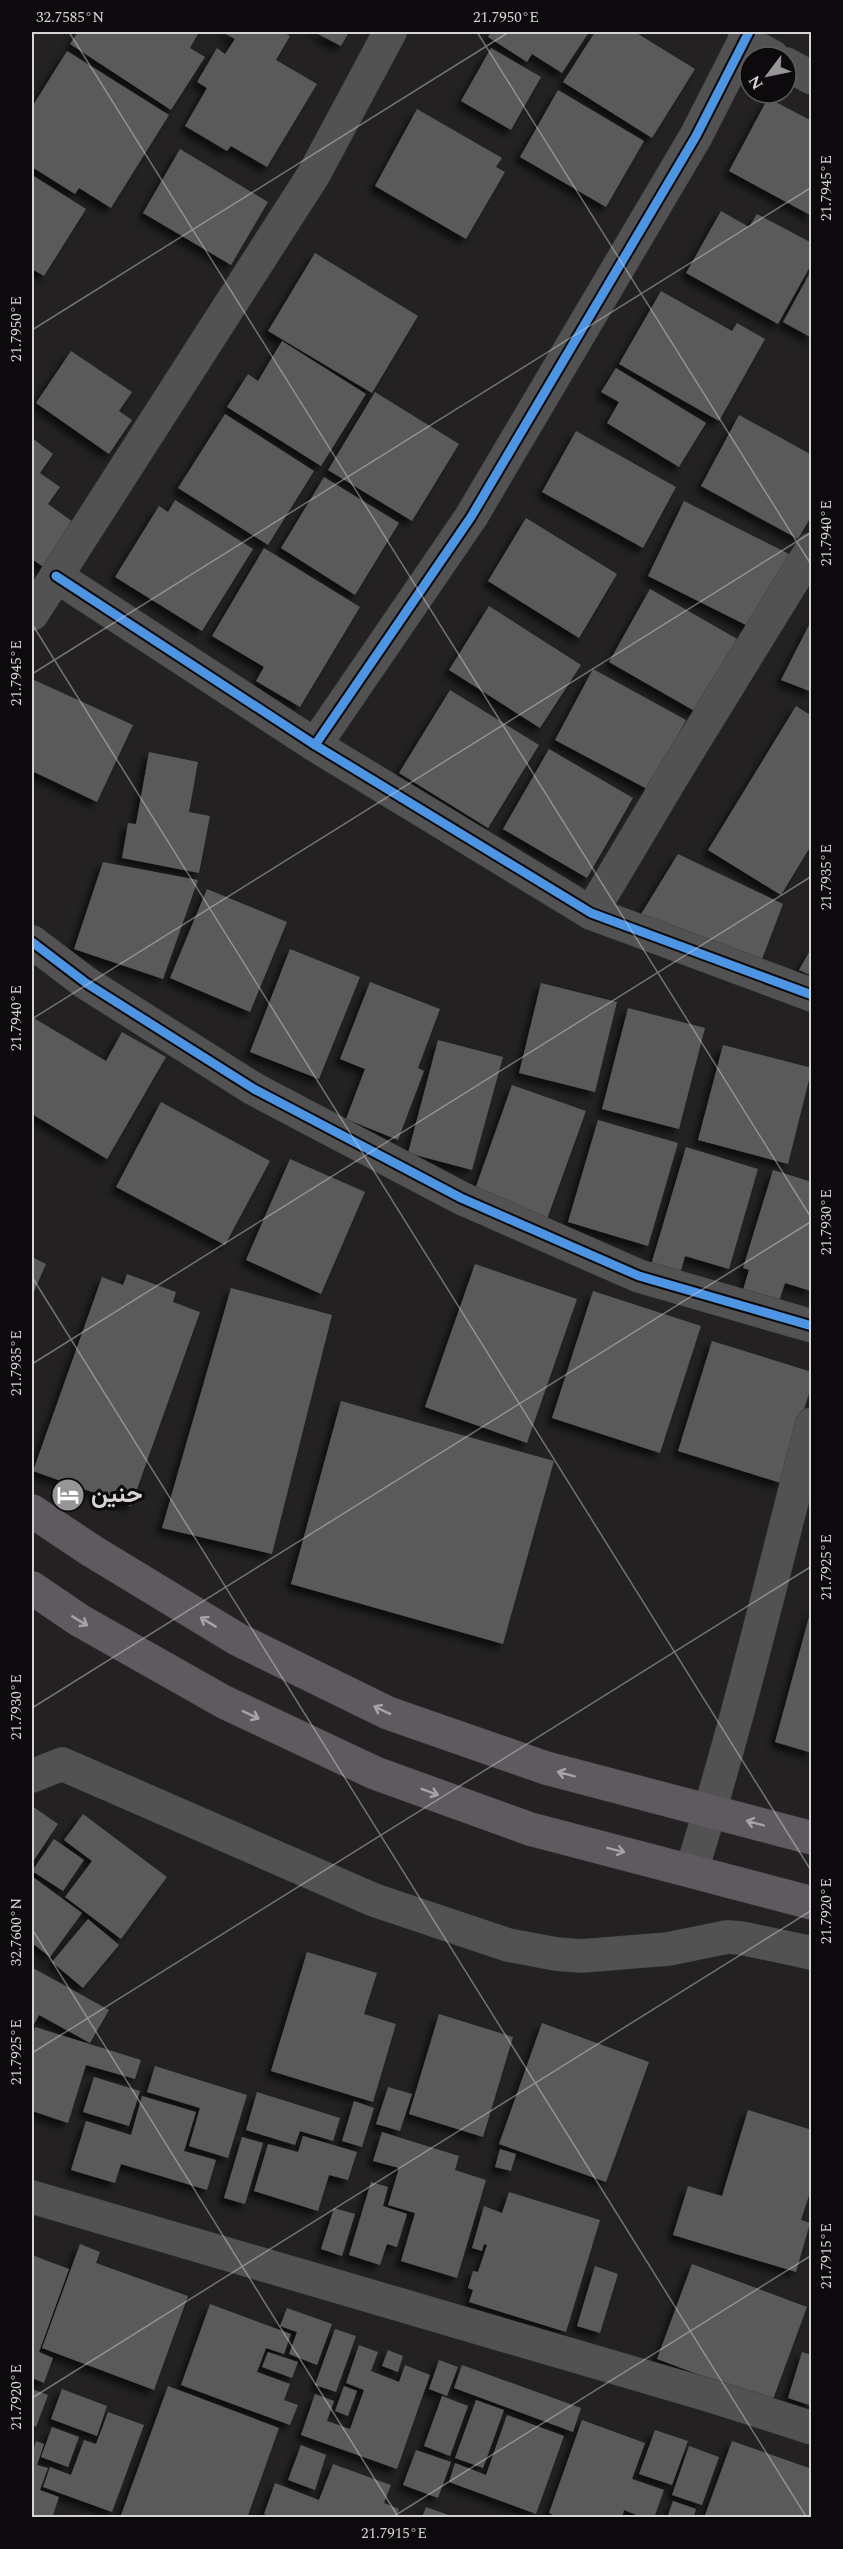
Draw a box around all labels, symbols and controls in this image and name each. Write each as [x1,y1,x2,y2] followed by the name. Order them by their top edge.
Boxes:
[36,6,104,29] text: 32.7585°N
[473,6,539,29] text: 21.7950°E
[738,45,798,105] north arrow
[742,71,770,94] text: N
[815,155,838,221] text: 21.7945°E
[5,296,28,362] text: 21.7950°E
[815,500,838,566] text: 21.7940°E
[5,640,28,706] text: 21.7945°E
[815,844,838,910] text: 21.7935°E
[5,985,28,1051] text: 21.7940°E
[815,1189,838,1255] text: 21.7930°E
[5,1330,28,1396] text: 21.7935°E
[50,1477,86,1513] hotel icon: حنين
[91,1477,142,1513] place label: حنين
[815,1534,838,1600] text: 21.7925°E
[71,1615,88,1627] one-way arrow
[200,1615,217,1627] one-way arrow
[5,1674,28,1740] text: 21.7930°E
[374,1703,392,1715] one-way arrow
[241,1709,259,1721] one-way arrow
[557,1767,576,1779] one-way arrow
[420,1788,438,1799] one-way arrow
[746,1817,765,1828] one-way arrow
[606,1845,625,1857] one-way arrow
[815,1878,838,1944] text: 21.7920°E
[5,1898,28,1966] text: 32.7600°N
[5,2019,28,2085] text: 21.7925°E
[815,2223,838,2289] text: 21.7915°E
[5,2364,28,2430] text: 21.7920°E
[361,2522,427,2545] text: 21.7915°E

